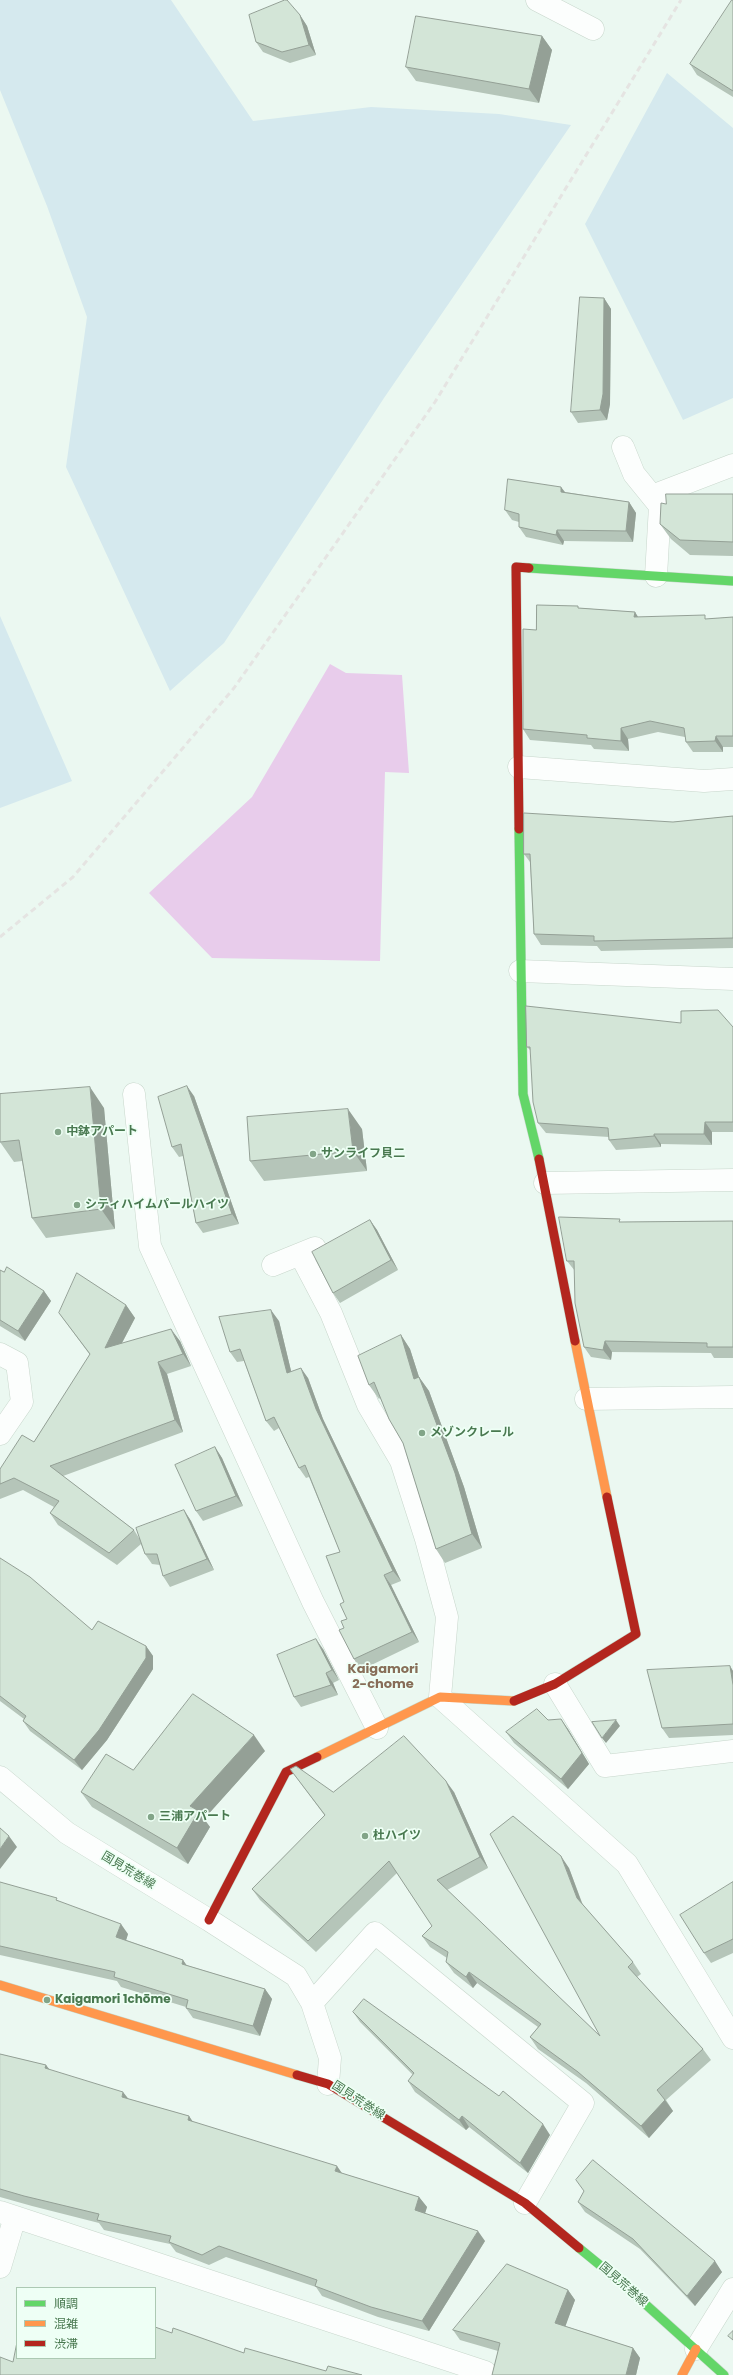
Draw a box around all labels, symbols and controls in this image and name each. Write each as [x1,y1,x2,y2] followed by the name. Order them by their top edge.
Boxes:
[66,1125,138,1139] place label: 中鉢アパート
[53,1127,63,1137] marker: 中鉢アパート
[321,1147,405,1161] place label: サンライフ貝二
[308,1149,318,1159] marker: サンライフ貝二
[85,1198,229,1212] place label: シティハイムパールハイツ
[72,1200,82,1210] marker: シティハイムパールハイツ
[430,1426,514,1440] place label: メゾンクレール
[417,1428,427,1438] marker: メゾンクレール
[348,1662,418,1693] district label: Kaigamori 2-chome
[159,1810,231,1824] place label: 三浦アパート
[146,1812,156,1822] marker: 三浦アパート
[373,1829,421,1843] place label: 杜ハイツ
[360,1831,370,1841] marker: 杜ハイツ
[99,1849,157,1893] street label: 国見荒巻線
[55,1993,171,2007] place label: Kaigamori 1chōme
[42,1995,52,2005] marker: Kaigamori 1chōme
[329,2079,387,2123] street label: 国見荒巻線
[596,2260,650,2310] street label: 国見荒巻線
[16,2287,156,2359] legend
[54,2295,78,2312] text: 順調
[54,2315,78,2332] text: 混雑
[54,2335,78,2352] text: 渋滞

